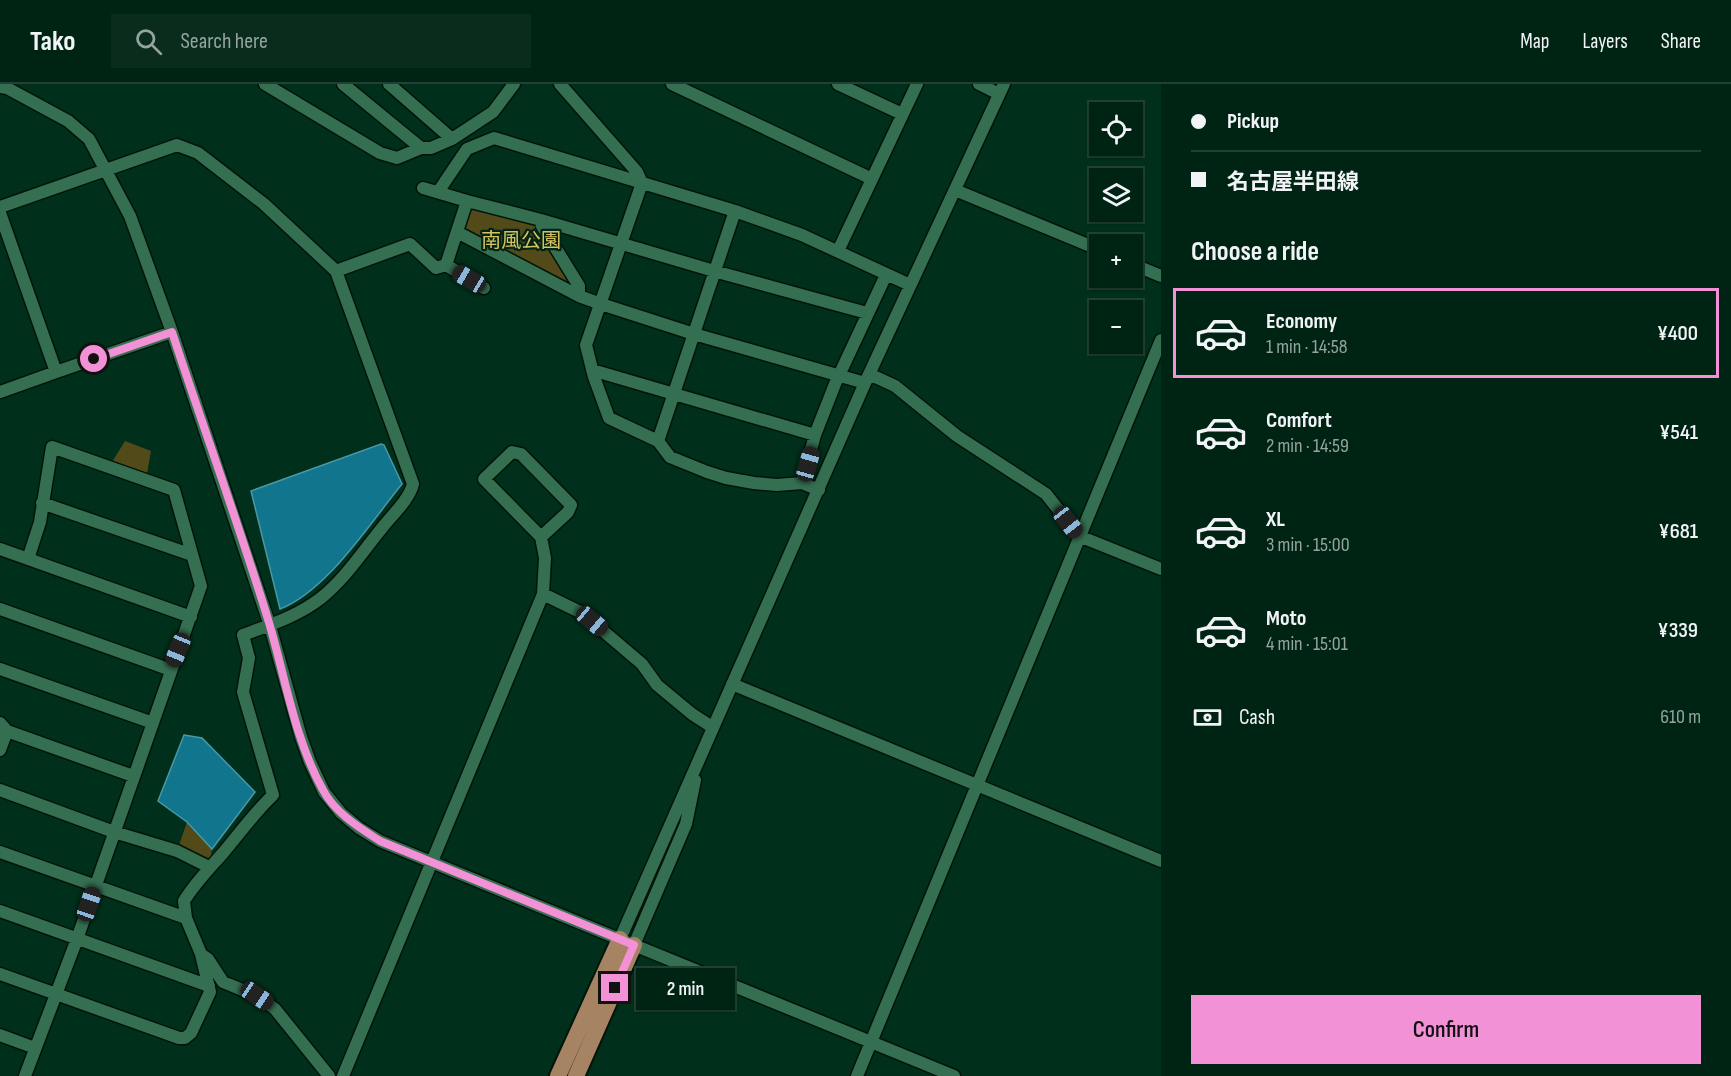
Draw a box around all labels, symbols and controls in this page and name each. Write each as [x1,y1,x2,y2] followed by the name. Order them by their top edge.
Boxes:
[111,14,531,68] search box
[30,25,75,58] text: Tako
[132,25,165,58] icon: search
[180,28,268,55] text: Search here
[1520,29,1549,54] text: Map
[1582,29,1628,54] text: Layers
[1661,29,1701,54] text: Share
[1089,102,1143,354] map controls
[1089,102,1143,156] button: locate
[1227,108,1279,135] text: Pickup
[1089,168,1143,222] button: layers
[1227,169,1359,196] text: 名古屋半田線
[481,229,561,253] park label: 南風公園
[1089,234,1143,288] button: +
[1191,236,1319,268] text: Choose a ride
[449,262,489,296] car
[1089,300,1143,354] button: −
[1194,306,1248,360] icon: car
[1266,308,1337,335] text: Economy
[1657,320,1698,347] text: ¥400
[1266,335,1348,359] text: 1 min · 14:58
[80,345,107,372] route start
[1194,405,1248,459] icon: car
[1266,407,1332,434] text: Comfort
[1659,419,1698,446] text: ¥541
[1266,434,1349,458] text: 2 min · 14:59
[794,444,822,484] car
[1050,502,1086,542] car
[1194,504,1248,558] icon: car
[1266,506,1285,533] text: XL
[1658,518,1698,545] text: ¥681
[1266,533,1350,557] text: 3 min · 15:00
[572,603,612,639] car
[1194,603,1248,657] icon: car
[1266,605,1306,632] text: Moto
[1657,617,1698,644] text: ¥339
[163,630,193,670] car
[1266,632,1348,656] text: 4 min · 15:01
[1191,701,1224,734] icon: cash
[1239,704,1275,731] text: Cash
[1660,705,1701,729] text: 610 m
[75,884,103,924] car
[636,967,735,1009] callout: 2 min
[601,974,628,1001] route end
[667,977,704,1001] text: 2 min
[237,978,277,1014] car
[1191,995,1701,1064] button: Confirm

